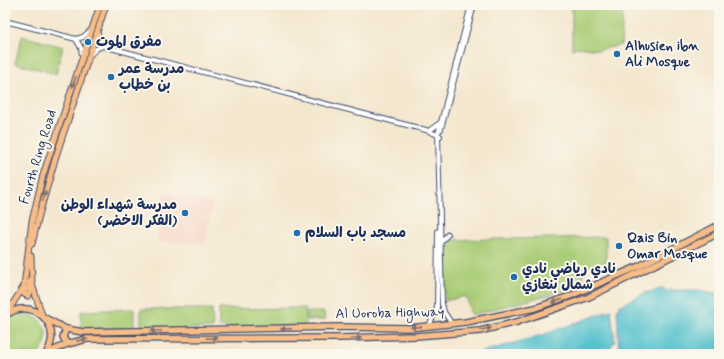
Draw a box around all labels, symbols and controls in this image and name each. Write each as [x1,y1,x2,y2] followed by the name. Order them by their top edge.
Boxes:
[96,33,162,51] place label: مفرق الموت
[83,37,93,47] marker: مفرق الموت
[625,37,700,71] place label: Alhusien ibn Ali Mosque
[612,49,622,59] marker: Alhusien ibn Ali Mosque
[117,60,184,94] place label: مدرسة عمر بن خطاب
[106,72,116,82] marker: مدرسة عمر بن خطاب
[71,76,77,88] one-way arrow
[15,108,62,207] street label: Fourth Ring Road
[41,189,47,201] one-way arrow
[61,196,177,230] place label: مدرسة شهداء الوطن (الفكر الاخضر)
[180,208,190,218] marker: مدرسة شهداء الوطن (الفكر الاخضر)
[305,224,406,243] place label: مسجد باب السلام
[292,228,302,238] marker: مسجد باب السلام
[627,229,708,263] place label: Qais Bin Omar Mosque
[614,241,624,251] marker: Qais Bin Omar Mosque
[522,260,616,295] place label: نادي رياضي نادي شمال بنغازي
[509,272,519,282] marker: نادي رياضي نادي شمال بنغازي
[551,298,563,304] one-way arrow
[335,303,445,324] street label: Al Uoroba Highway
[410,324,422,331] one-way arrow
[280,325,292,332] one-way arrow
[480,326,492,332] one-way arrow
[149,328,162,334] one-way arrow
[206,335,219,341] one-way arrow
[350,335,363,341] one-way arrow
[76,337,88,343] one-way arrow

